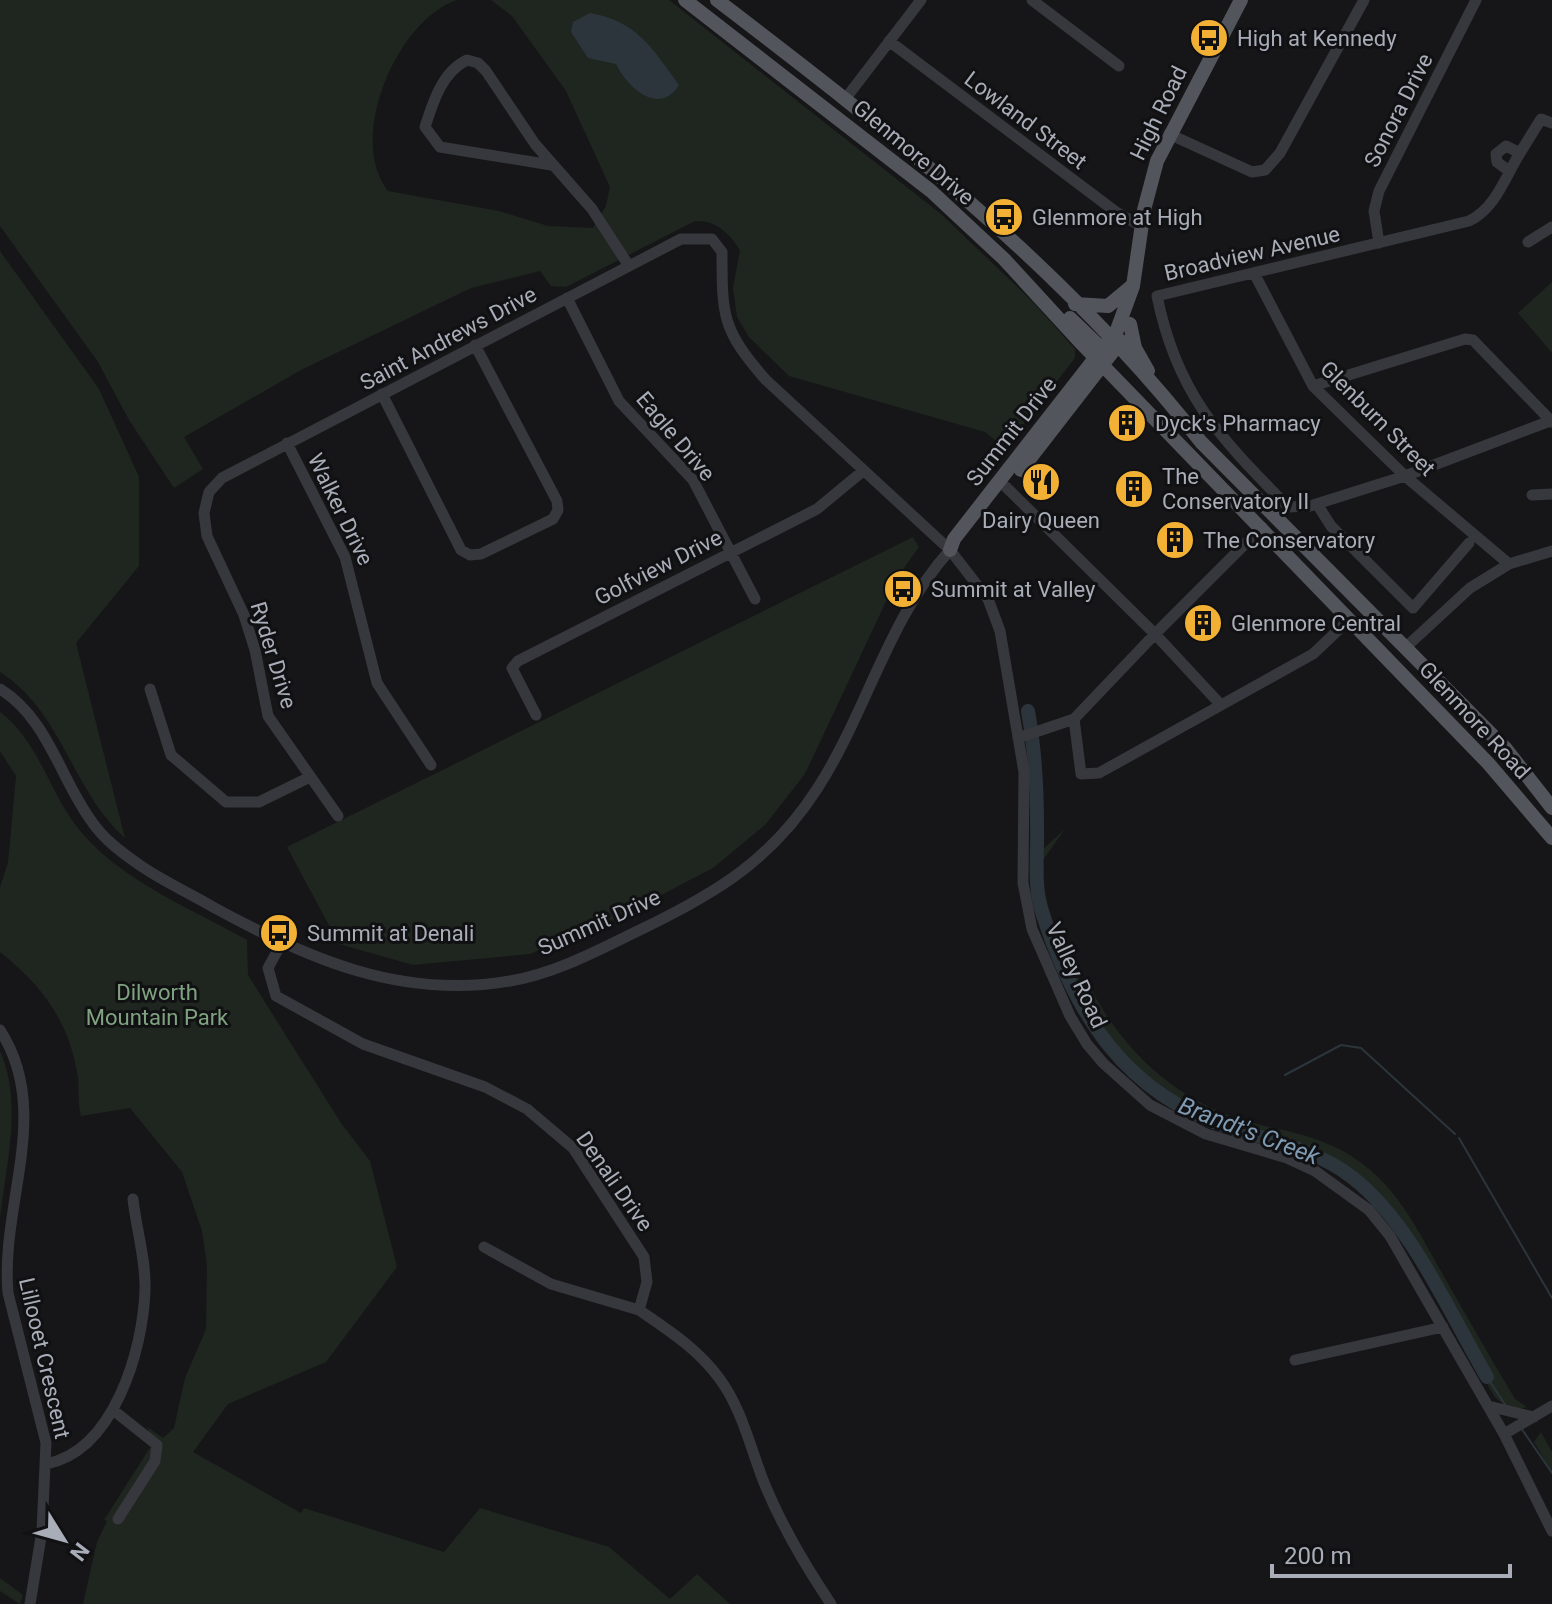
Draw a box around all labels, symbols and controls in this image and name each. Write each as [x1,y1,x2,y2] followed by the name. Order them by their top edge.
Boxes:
[1188,17,1230,59] bus stop icon: High at Kennedy
[1237,26,1397,51] place label: High at Kennedy
[1359,49,1438,171] street label: Sonora Drive
[1125,62,1192,164] street label: High Road
[960,66,1092,174] street label: Lowland Street
[848,95,979,210] street label: Glenmore Drive
[983,196,1025,238] bus stop icon: Glenmore at High
[1032,205,1203,230] place label: Glenmore at High
[1162,221,1342,286] street label: Broadview Avenue
[356,281,541,395] street label: Saint Andrews Drive
[1315,356,1440,481] street label: Glenburn Street
[961,372,1062,491] street label: Summit Drive
[631,387,720,486] street label: Eagle Drive
[1106,402,1148,444] building icon: Dyck's Pharmacy
[1155,411,1321,436] place label: Dyck's Pharmacy
[303,449,378,569] street label: Walker Drive
[1020,461,1062,503] restaurant icon: Dairy Queen
[1162,464,1309,514] place label: The Conservatory II
[1113,468,1155,510] building icon: The Conservatory II
[982,508,1100,533] place label: Dairy Queen
[1154,519,1196,561] building icon: The Conservatory
[590,525,726,610] street label: Golfview Drive
[1203,528,1376,553] place label: The Conservatory
[882,568,924,610] bus stop icon: Summit at Valley
[931,577,1096,602] place label: Summit at Valley
[245,599,302,712] street label: Ryder Drive
[1182,602,1224,644] building icon: Glenmore Central
[1231,611,1401,636] place label: Glenmore Central
[1414,657,1535,784] street label: Glenmore Road
[534,884,664,961] street label: Summit Drive
[258,912,300,954] bus stop icon: Summit at Denali
[1041,918,1112,1032] street label: Valley Road
[307,921,474,946] place label: Summit at Denali
[86,980,229,1030] park label: Dilworth Mountain Park
[1175,1091,1324,1171] water label: Brandt's Creek
[571,1127,658,1236] street label: Denali Drive
[14,1275,75,1441] street label: Lillooet Crescent
[24,1500,104,1580] north arrow
[1272,1528,1510,1578] scale bar
[65,1538,94,1565] text: N
[1284,1542,1351,1570] text: 200 m

